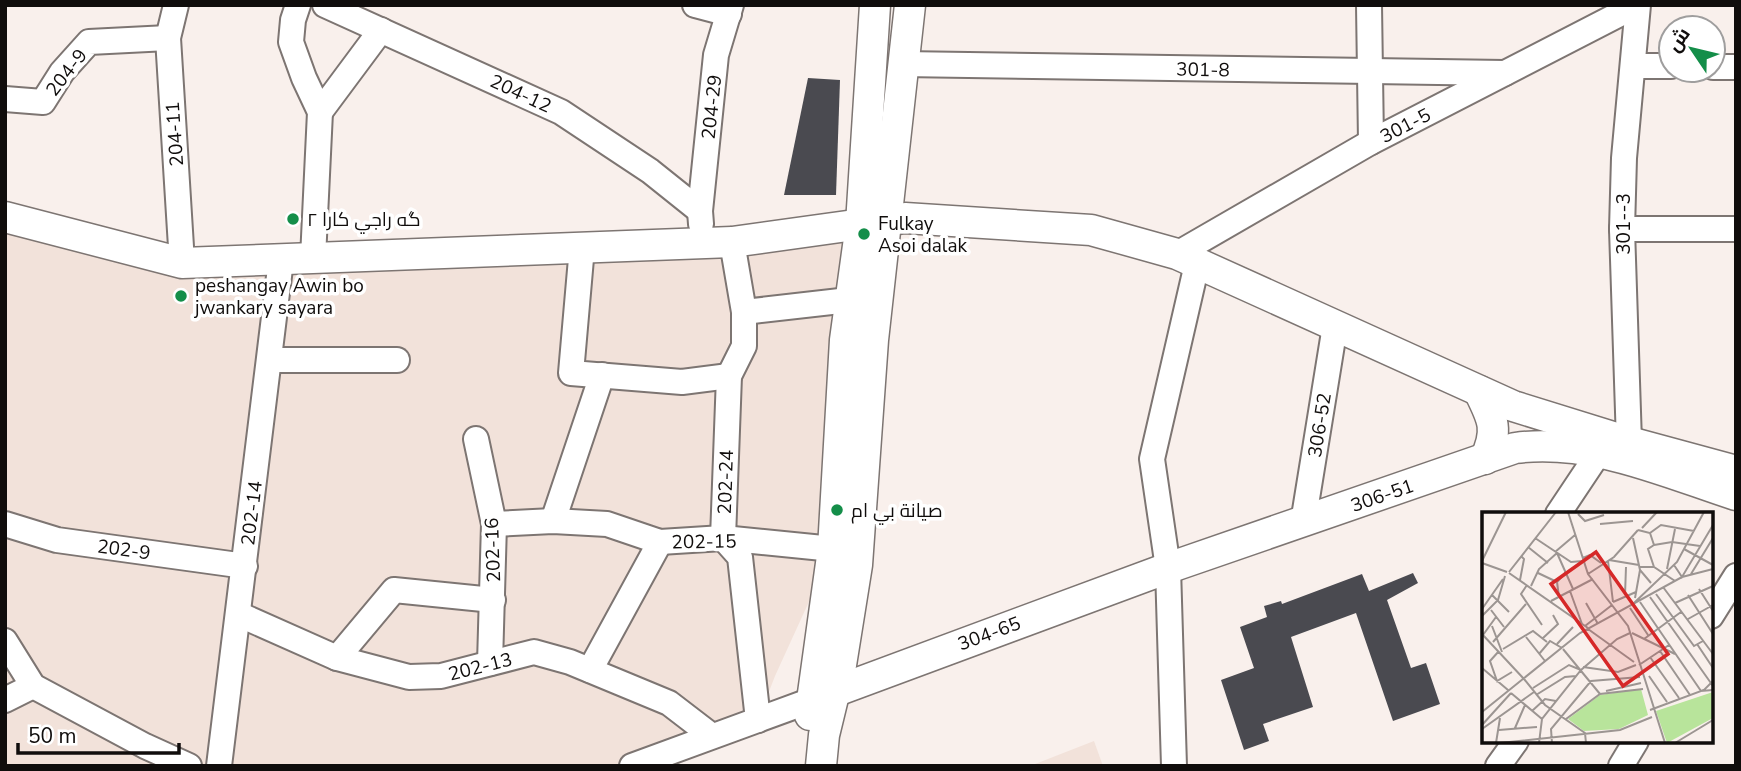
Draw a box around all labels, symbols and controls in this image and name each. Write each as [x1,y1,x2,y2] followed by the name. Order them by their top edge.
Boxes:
[1657,14,1727,84] north arrow
[1661,22,1697,57] text: ش
[40,43,94,102] street label: 204-9
[1176,57,1230,83] street label: 301-8
[486,68,556,119] street label: 204-12
[696,73,728,141] street label: 204-29
[160,101,190,167] street label: 204-11
[1376,102,1435,150] street label: 301-5
[1611,193,1637,255] street label: 301--3
[307,207,421,234] place label: گه راجي كارا ٢
[285,211,301,227] marker: گه راجي كارا ٢
[878,211,968,259] place label: Fulkay Asoi dalak
[856,226,872,242] marker: Fulkay Asoi dalak
[193,273,364,321] place label: peshangay Awin bo jwankary sayara
[173,288,189,304] marker: peshangay Awin bo jwankary sayara
[1302,391,1338,459] street label: 306-52
[712,449,740,515] street label: 202-24
[1347,473,1417,519] street label: 306-51
[235,479,269,547] street label: 202-14
[851,498,942,525] place label: صيانة بي ام
[829,502,845,518] marker: صيانة بي ام
[1482,512,1713,743] inset map
[479,517,507,583] street label: 202-16
[671,528,737,556] street label: 202-15
[95,533,152,567] street label: 202-9
[954,611,1024,657] street label: 304-65
[446,646,515,687] street label: 202-13
[18,712,178,756] scale bar
[28,722,77,750] text: 50 m

